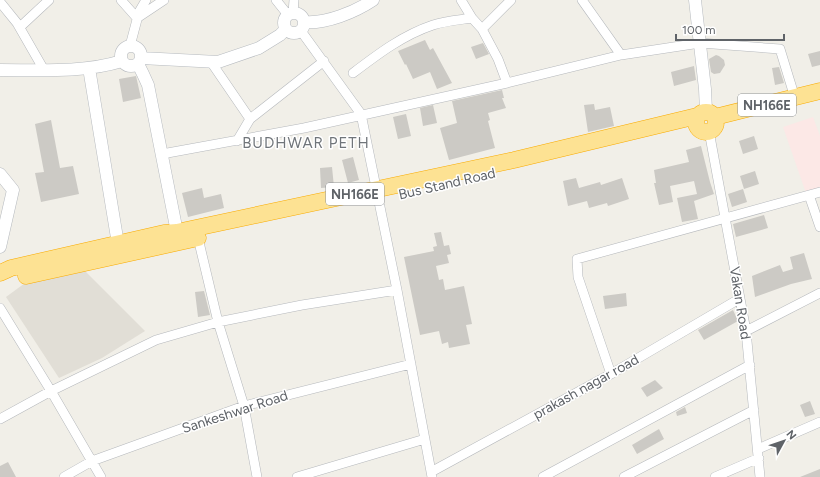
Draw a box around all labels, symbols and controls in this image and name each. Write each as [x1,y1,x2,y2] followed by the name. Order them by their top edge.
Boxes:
[676,16,784,42] scale bar
[682,23,716,37] text: 100 m
[738,94,796,116] road number: NH166E
[242,134,370,152] district label: BUDHWAR PETH
[397,165,497,203] street label: Bus Stand Road
[326,183,384,205] road number: NH166E
[726,265,754,341] street label: Vakan Road
[530,351,642,423] street label: prakash nagar road
[180,387,290,437] street label: Sankeshwar Road
[764,421,804,461] north arrow
[784,427,799,442] text: N

